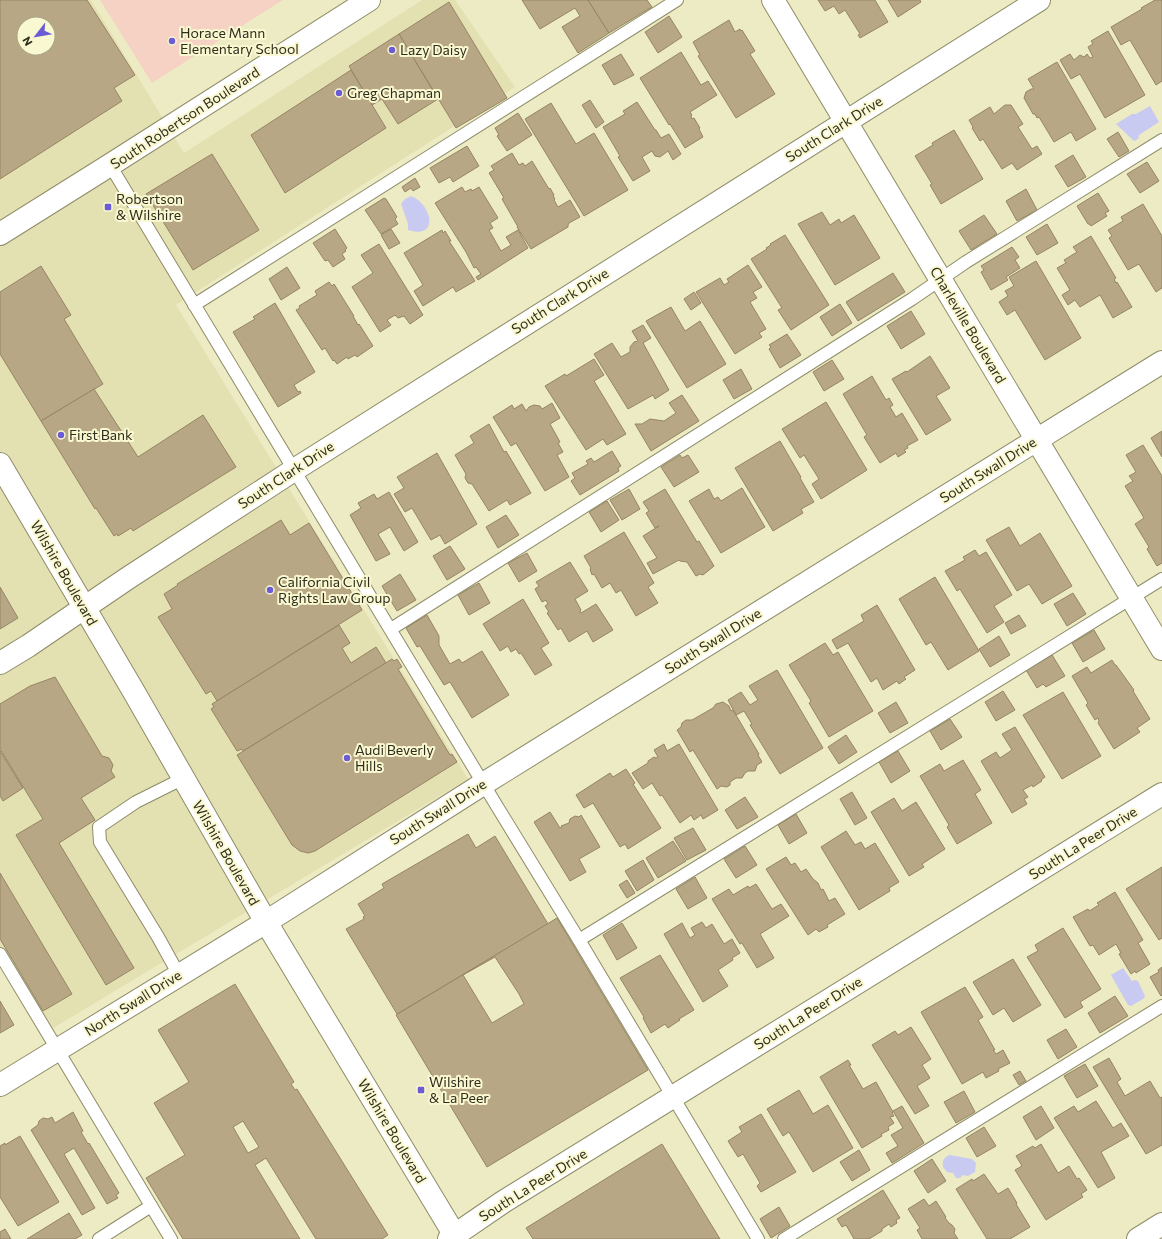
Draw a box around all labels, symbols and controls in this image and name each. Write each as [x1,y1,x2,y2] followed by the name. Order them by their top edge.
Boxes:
[16,16,56,56] north arrow
[180,24,299,57] place label: Horace Mann Elementary School
[19,35,35,48] text: N
[167,36,177,46] marker: Horace Mann Elementary School
[400,41,467,58] place label: Lazy Daisy
[387,45,397,55] marker: Lazy Daisy
[107,63,262,172] street label: South Robertson Boulevard
[347,84,441,101] place label: Greg Chapman
[334,88,344,98] marker: Greg Chapman
[782,92,885,165] street label: South Clark Drive
[116,190,183,223] place label: Robertson & Wilshire
[103,202,113,212] marker: Robertson & Wilshire
[927,263,1010,386] street label: Charleville Boulevard
[508,264,611,337] street label: South Clark Drive
[69,426,133,443] place label: First Bank
[56,430,66,440] marker: First Bank
[936,433,1039,506] street label: South Swall Drive
[235,437,337,512] street label: South Clark Drive
[27,517,101,628] street label: Wilshire Boulevard
[278,573,391,606] place label: California Civil Rights Law Group
[265,585,275,595] marker: California Civil Rights Law Group
[661,604,764,677] street label: South Swall Drive
[355,741,434,774] place label: Audi Beverly Hills
[342,753,352,763] marker: Audi Beverly Hills
[386,775,489,848] street label: South Swall Drive
[189,797,263,908] street label: Wilshire Boulevard
[1026,802,1140,883] street label: South La Peer Drive
[81,966,184,1039] street label: North Swall Drive
[751,972,865,1053] street label: South La Peer Drive
[429,1073,489,1106] place label: Wilshire & La Peer
[355,1076,430,1186] street label: Wilshire Boulevard
[416,1085,426,1095] marker: Wilshire & La Peer
[476,1144,590,1225] street label: South La Peer Drive

